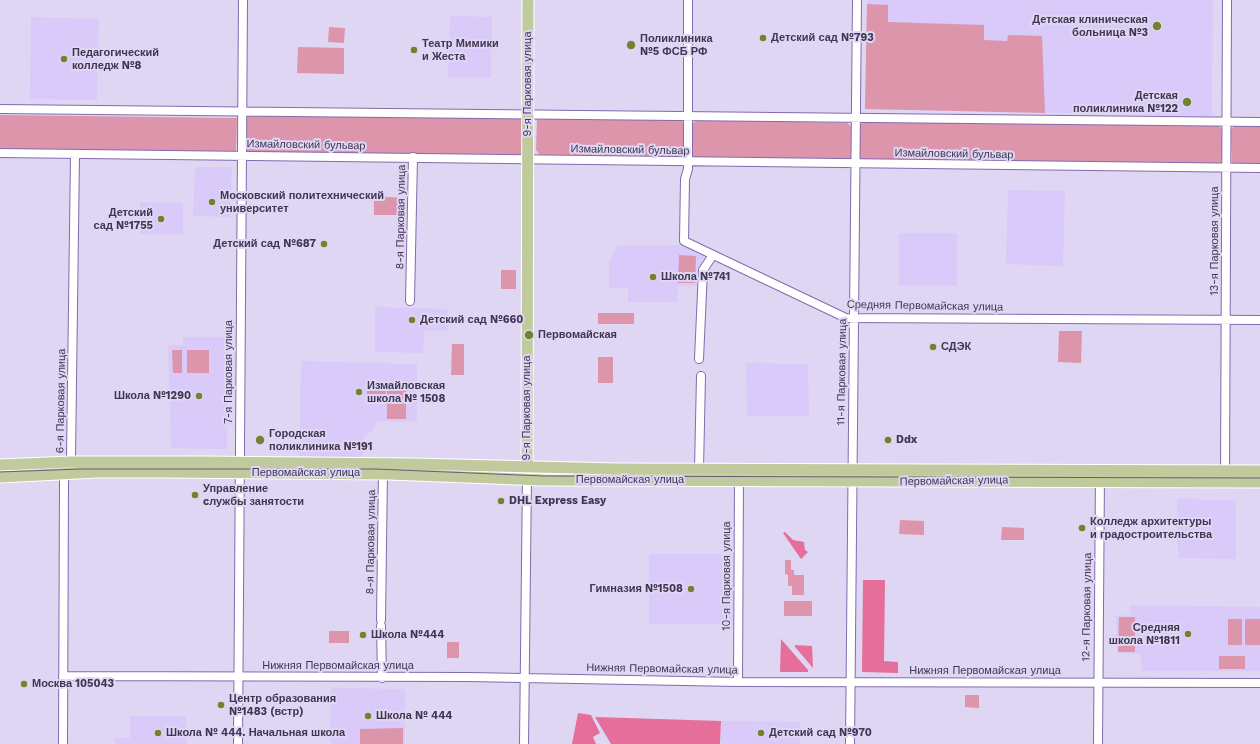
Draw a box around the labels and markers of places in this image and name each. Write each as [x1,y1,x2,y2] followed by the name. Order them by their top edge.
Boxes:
[1032,13,1148,39] place label: Детская клиническая больница №3
[1151,20,1163,32] marker: Детская клиническая больница №3
[771,31,874,45] place label: Детский сад №793
[640,32,713,58] place label: Поликлиника №5 ФСБ РФ
[758,33,768,43] marker: Детский сад №793
[422,37,499,63] place label: Театр Мимики и Жеста
[625,39,637,51] marker: Поликлиника №5 ФСБ РФ
[409,45,419,55] marker: Театр Мимики и Жеста
[72,46,159,72] place label: Педагогический колледж №8
[59,54,69,64] marker: Педагогический колледж №8
[1073,89,1178,115] place label: Детская поликлиника №122
[1181,96,1193,108] marker: Детская поликлиника №122
[220,189,384,215] place label: Московский политехнический университет
[207,197,217,207] marker: Московский политехнический университет
[94,206,153,232] place label: Детский сад №1755
[156,214,166,224] marker: Детский сад №1755
[213,237,316,251] place label: Детский сад №687
[319,239,329,249] marker: Детский сад №687
[661,270,730,284] place label: Школа №741
[648,272,658,282] marker: Школа №741
[420,313,523,327] place label: Детский сад №660
[407,315,417,325] marker: Детский сад №660
[538,328,617,342] place label: Первомайская
[523,329,535,341] marker: Первомайская
[941,340,971,354] place label: СДЭК
[928,342,938,352] marker: СДЭК
[367,379,445,405] place label: Измайловская школа № 1508
[354,387,364,397] marker: Измайловская школа № 1508
[114,389,191,403] place label: Школа №1290
[194,391,204,401] marker: Школа №1290
[269,427,372,453] place label: Городская поликлиника №191
[896,433,917,447] place label: Ddx
[254,434,266,446] marker: Городская поликлиника №191
[883,435,893,445] marker: Ddx
[203,482,304,508] place label: Управление cлужбы занятости
[190,490,200,500] marker: Управление cлужбы занятости
[509,494,606,508] place label: DHL Express Easy
[496,496,506,506] marker: DHL Express Easy
[1090,515,1212,541] place label: Колледж архитектуры и градостроительства
[1077,523,1087,533] marker: Колледж архитектуры и градостроительства
[590,582,683,596] place label: Гимназия №1508
[686,584,696,594] marker: Гимназия №1508
[1109,621,1180,647] place label: Средняя школа №1811
[371,628,444,642] place label: Школа №444
[1183,629,1193,639] marker: Средняя школа №1811
[358,630,368,640] marker: Школа №444
[32,677,114,691] place label: Москва 105043
[19,679,29,689] marker: Москва 105043
[229,692,336,718] place label: Центр образования №1483 (встр)
[216,700,226,710] marker: Центр образования №1483 (встр)
[376,709,452,723] place label: Школа № 444
[363,711,373,721] marker: Школа № 444
[166,726,345,740] place label: Школа № 444. Начальная школа
[769,726,872,740] place label: Детский сад №970
[153,728,163,738] marker: Школа № 444. Начальная школа
[756,728,766,738] marker: Детский сад №970

